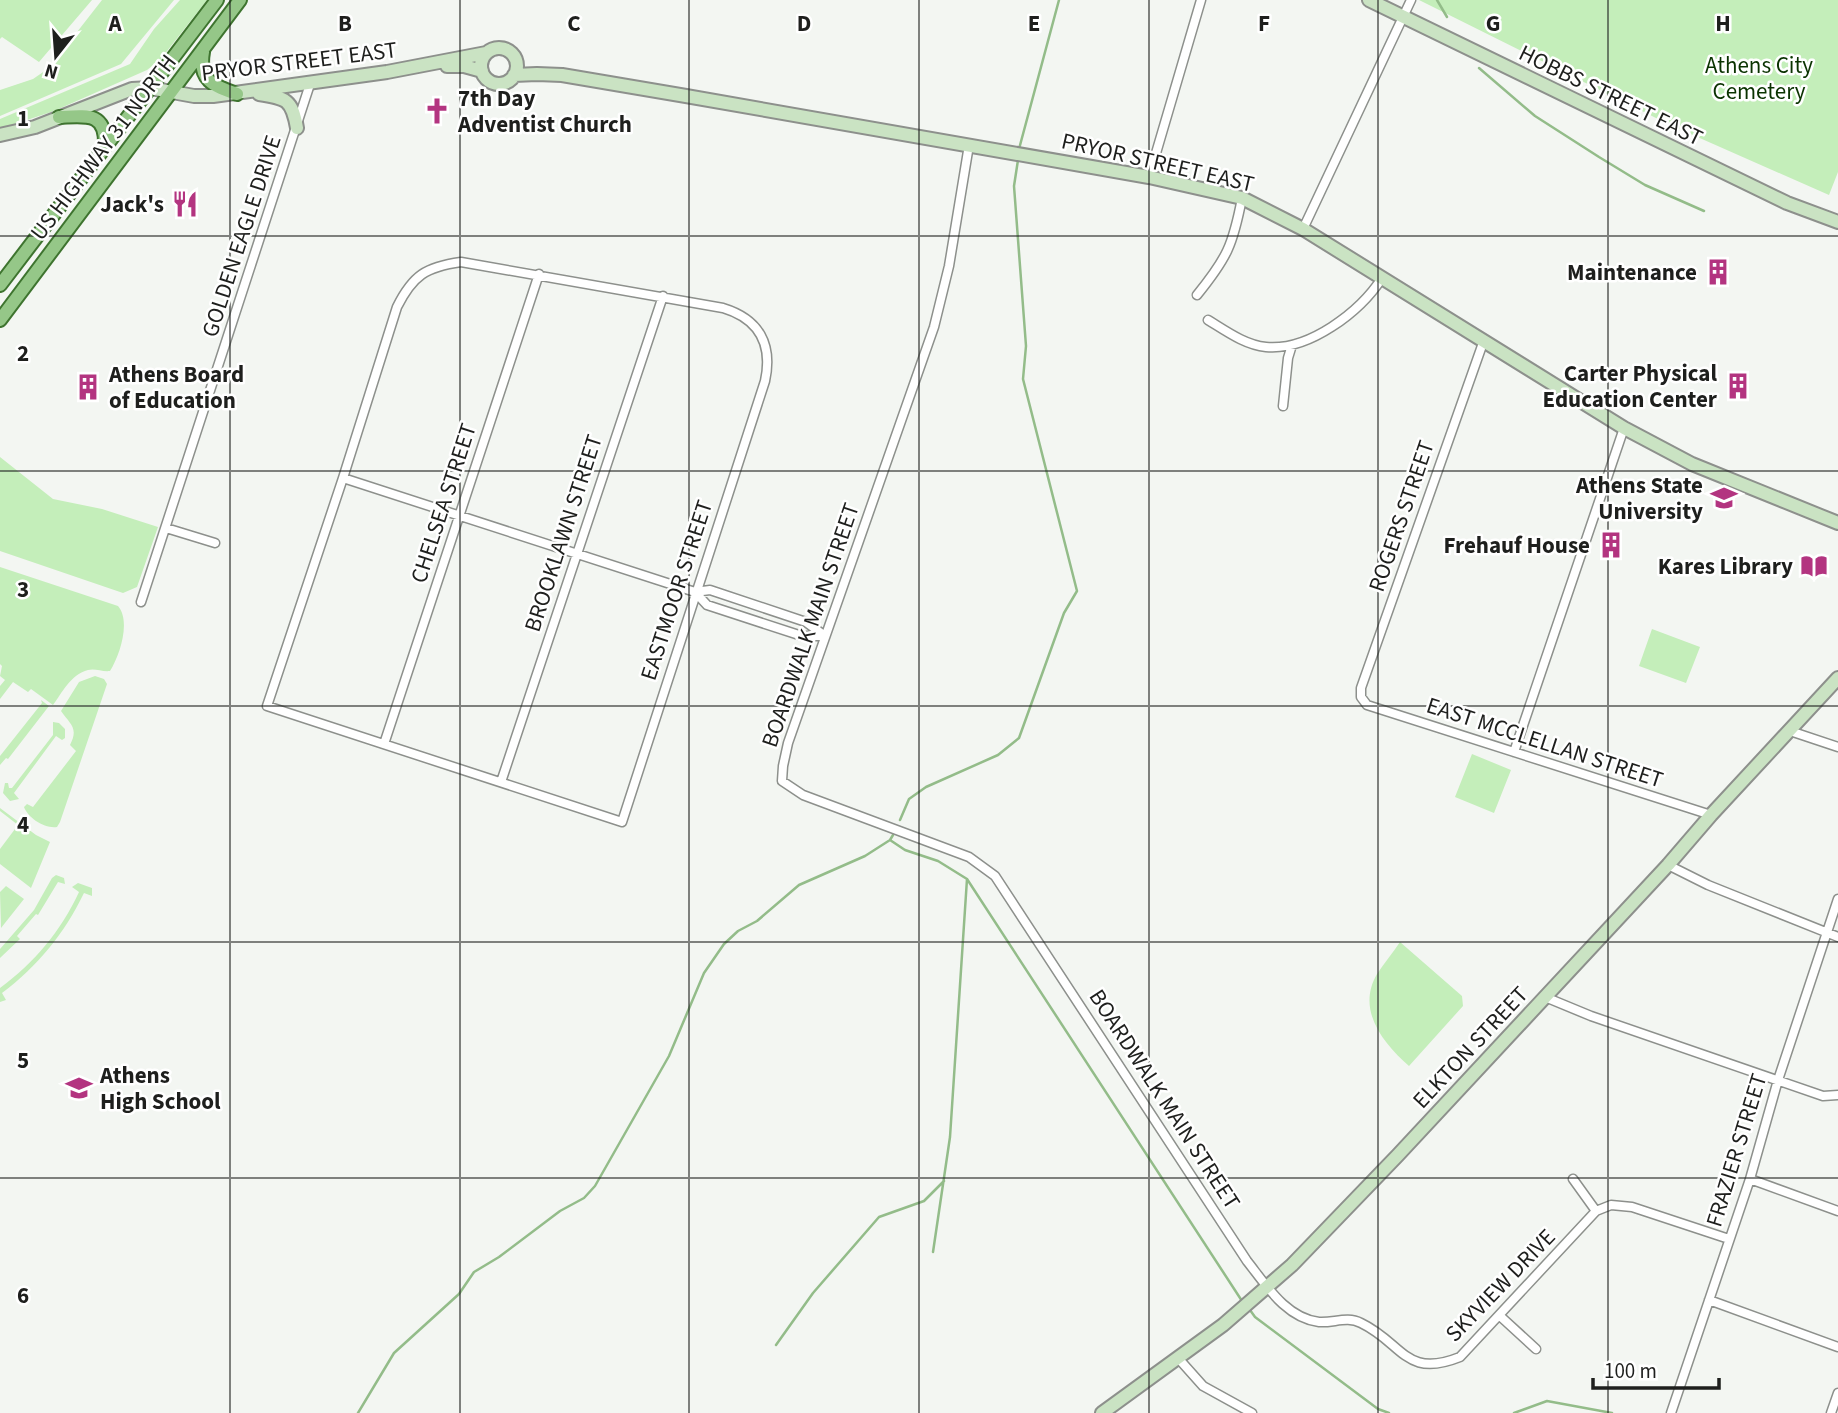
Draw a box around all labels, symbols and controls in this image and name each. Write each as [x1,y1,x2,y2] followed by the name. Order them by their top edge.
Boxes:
[107,7,122,40] text: A
[338,7,352,40] text: B
[567,7,581,40] text: C
[797,7,811,40] text: D
[1028,7,1040,40] text: E
[1258,7,1270,40] text: F
[1486,7,1500,40] text: G
[1715,7,1731,40] text: H
[21,21,91,91] north arrow
[199,33,399,90] street label: PRYOR STREET EAST
[1513,37,1708,154] street label: HOBBS STREET EAST
[24,49,182,245] street label: US HIGHWAY 31 NORTH
[1705,49,1813,108] park label: Athens City Cemetery
[457,82,632,141] place label: 7th Day Adventist Church
[422,96,452,126] church icon: 7th Day Adventist Church
[1058,124,1257,201] street label: PRYOR STREET EAST
[193,131,290,341] street label: GOLDEN EAGLE DRIVE
[100,188,164,221] place label: Jack's
[170,189,200,219] restaurant icon: Jack's
[1567,256,1697,289] place label: Maintenance
[1703,257,1733,287] building icon: Maintenance
[17,337,29,370] text: 2
[1543,357,1718,416] place label: Carter Physical Education Center
[108,358,244,417] place label: Athens Board of Education
[1723,371,1753,401] building icon: Carter Physical Education Center
[73,372,103,402] building icon: Athens Board of Education
[402,419,485,587] street label: CHELSEA STREET
[516,430,611,636] street label: BROOKLAWN STREET
[1360,436,1443,596] street label: ROGERS STREET
[1575,469,1703,528] place label: Athens State University
[1709,483,1739,513] school or university icon: Athens State University
[632,496,721,684] street label: EASTMOOR STREET
[753,499,868,752] street label: BOARDWALK MAIN STREET
[1443,529,1590,562] place label: Frehauf House
[1596,530,1626,560] building icon: Frehauf House
[1658,550,1793,583] place label: Kares Library
[1799,551,1829,581] library icon: Kares Library
[17,573,29,606] text: 3
[1422,689,1667,796] street label: EAST MCCLELLAN STREET
[17,808,29,841] text: 4
[1405,979,1536,1116] street label: ELKTON STREET
[1081,983,1248,1216] street label: BOARDWALK MAIN STREET
[17,1044,29,1077] text: 5
[99,1059,221,1118] place label: Athens High School
[1697,1069,1775,1231] street label: FRAZIER STREET
[64,1073,94,1103] school or university icon: Athens High School
[1438,1221,1563,1349] street label: SKYVIEW DRIVE
[17,1279,29,1312] text: 6
[1593,1346,1719,1390] scale bar
[1604,1356,1657,1386] text: 100 m

